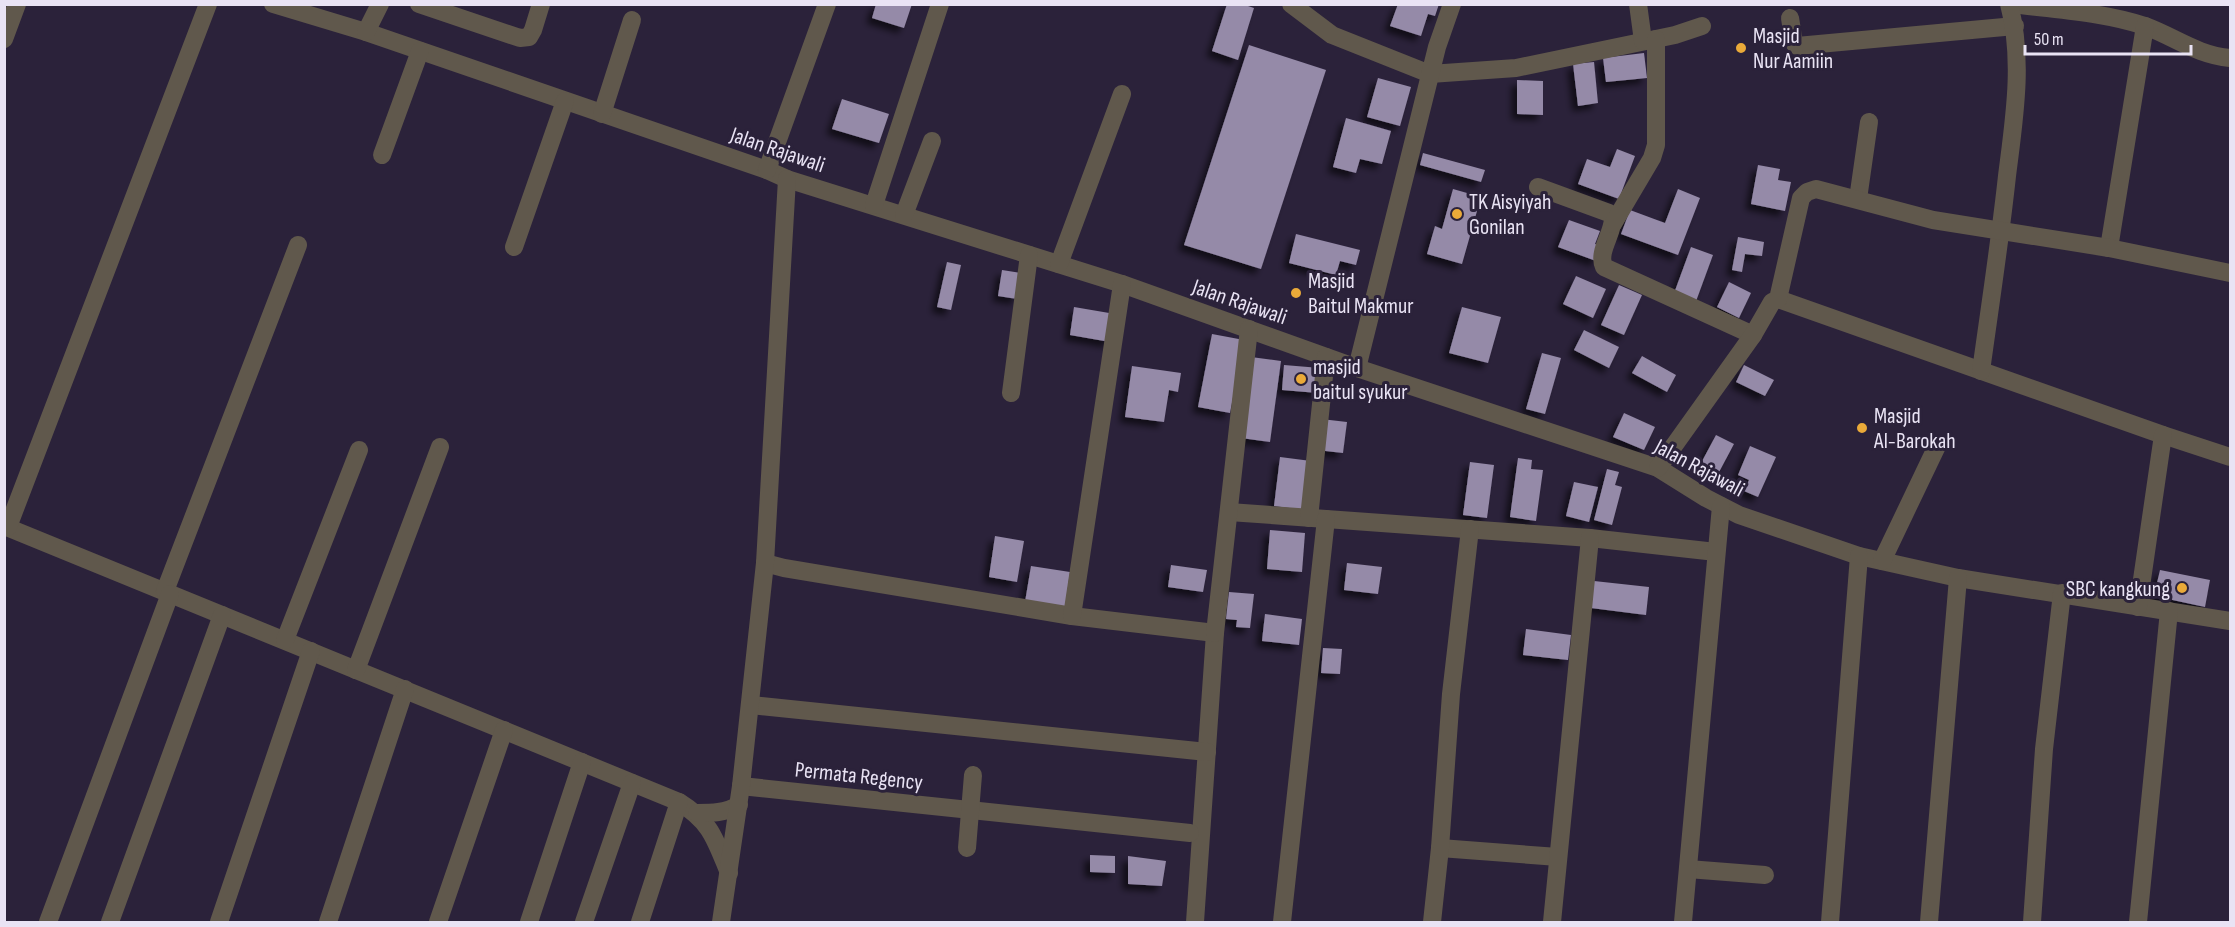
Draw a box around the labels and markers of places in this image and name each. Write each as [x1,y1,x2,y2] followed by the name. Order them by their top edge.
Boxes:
[1753,23,1833,75] place label: Masjid Nur Aamiin
[1734,41,1748,55] marker: Masjid Nur Aamiin
[1469,189,1551,241] place label: TK Aisyiyah Gonilan
[1450,207,1464,221] marker: TK Aisyiyah Gonilan
[1308,268,1414,320] place label: Masjid Baitul Makmur
[1289,286,1303,300] marker: Masjid Baitul Makmur
[1313,354,1408,406] place label: masjid baitul syukur
[1294,372,1308,386] marker: masjid baitul syukur
[1873,403,1956,455] place label: Masjid Al-Barokah
[1855,421,1869,435] marker: Masjid Al-Barokah
[2066,576,2170,603] place label: SBC kangkung
[2175,581,2189,595] marker: SBC kangkung

